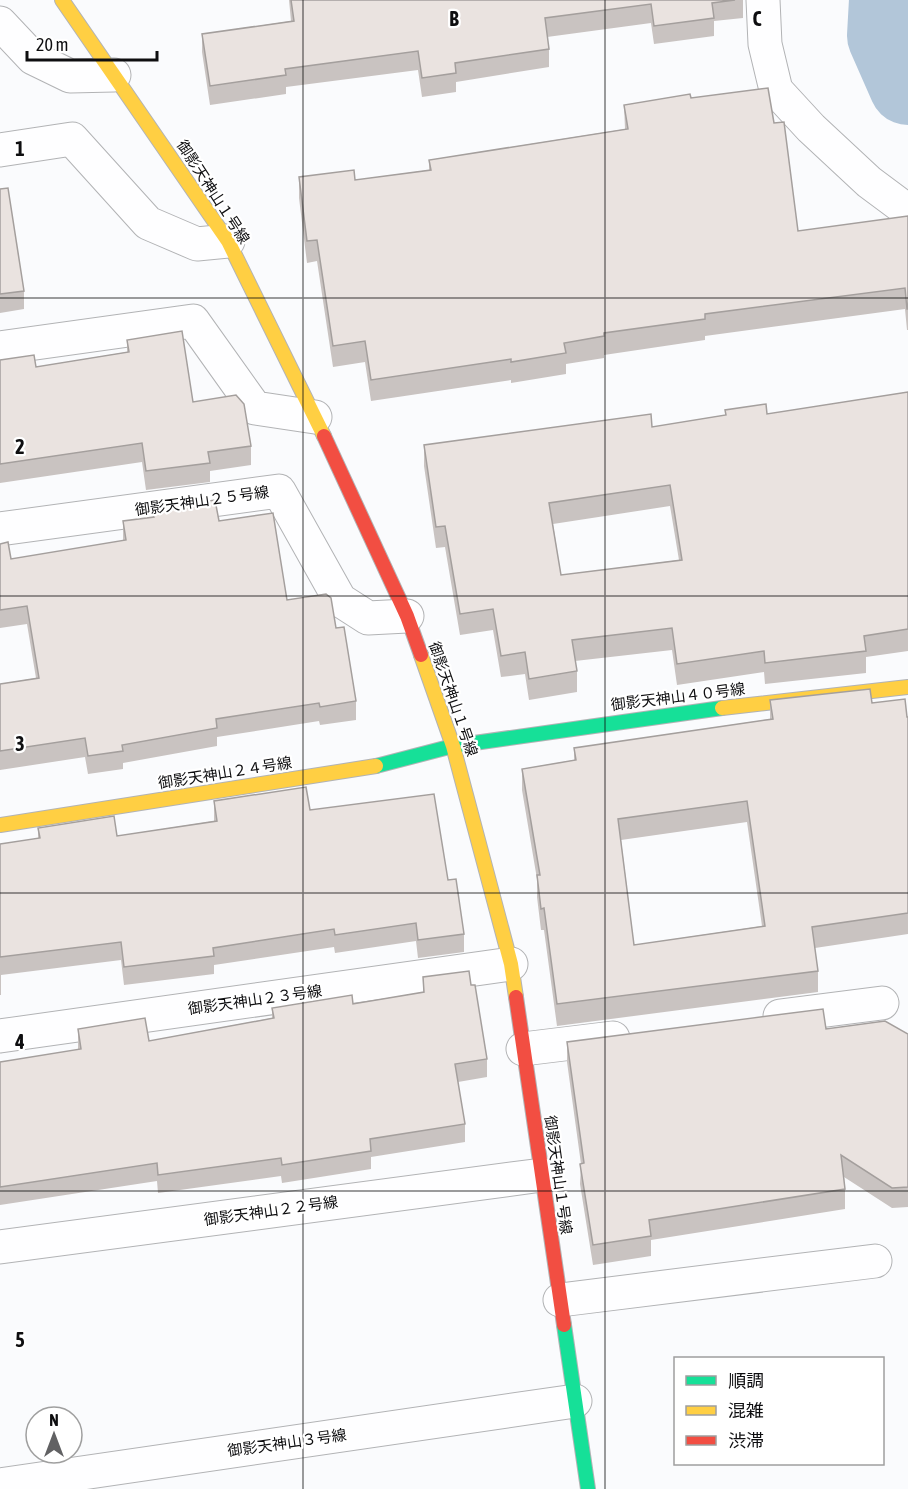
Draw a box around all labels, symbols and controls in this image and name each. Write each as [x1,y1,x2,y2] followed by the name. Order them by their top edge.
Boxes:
[449,7,459,30] text: B
[753,7,762,30] text: C
[27,24,158,62] scale bar
[36,34,68,55] text: 20 m
[15,137,25,160] text: 1
[174,137,253,247] street label: 御影天神山１号線
[15,435,25,458] text: 2
[134,483,270,518] street label: 御影天神山２５号線
[426,639,481,758] street label: 御影天神山１号線
[610,680,746,713] street label: 御影天神山４０号線
[15,732,25,755] text: 3
[157,754,293,791] street label: 御影天神山２４号線
[187,982,323,1017] street label: 御影天神山２３号線
[14,1030,25,1053] text: 4
[542,1114,575,1236] street label: 御影天神山１号線
[203,1193,339,1228] street label: 御影天神山２２号線
[15,1328,25,1351] text: 5
[674,1357,884,1465] legend
[728,1370,764,1391] text: 順調
[728,1400,764,1421] text: 混雑
[24,1405,84,1465] north arrow
[49,1411,59,1429] text: N
[226,1426,348,1459] street label: 御影天神山３号線
[728,1430,764,1451] text: 渋滞

